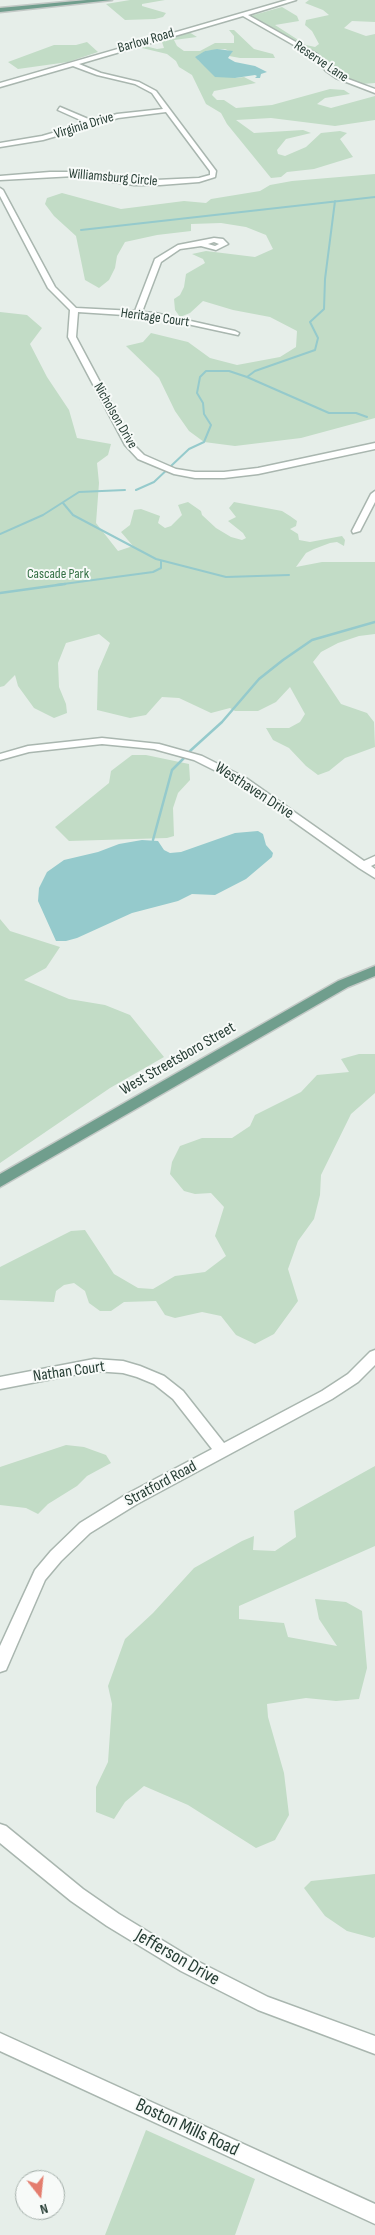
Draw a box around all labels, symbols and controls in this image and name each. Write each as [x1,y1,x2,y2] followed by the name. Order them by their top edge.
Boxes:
[116,25,176,57] street label: Barlow Road
[291,38,351,86] street label: Reserve Lane
[52,109,116,143] street label: Virginia Drive
[68,166,158,190] street label: Williamsburg Circle
[120,305,190,331] street label: Heritage Court
[89,380,141,452] street label: Nicholson Drive
[27,566,89,582] park label: Cascade Park
[211,758,297,824] street label: Westhaven Drive
[117,1018,239,1100] street label: West Streetsboro Street
[32,1357,106,1387] street label: Nathan Court
[122,1457,200,1511] street label: Stratford Road
[131,1925,223,1991] street label: Jefferson Drive
[132,2094,242,2162] street label: Boston Mills Road
[15,2170,65,2220] north arrow
[38,2200,50,2218] text: N

